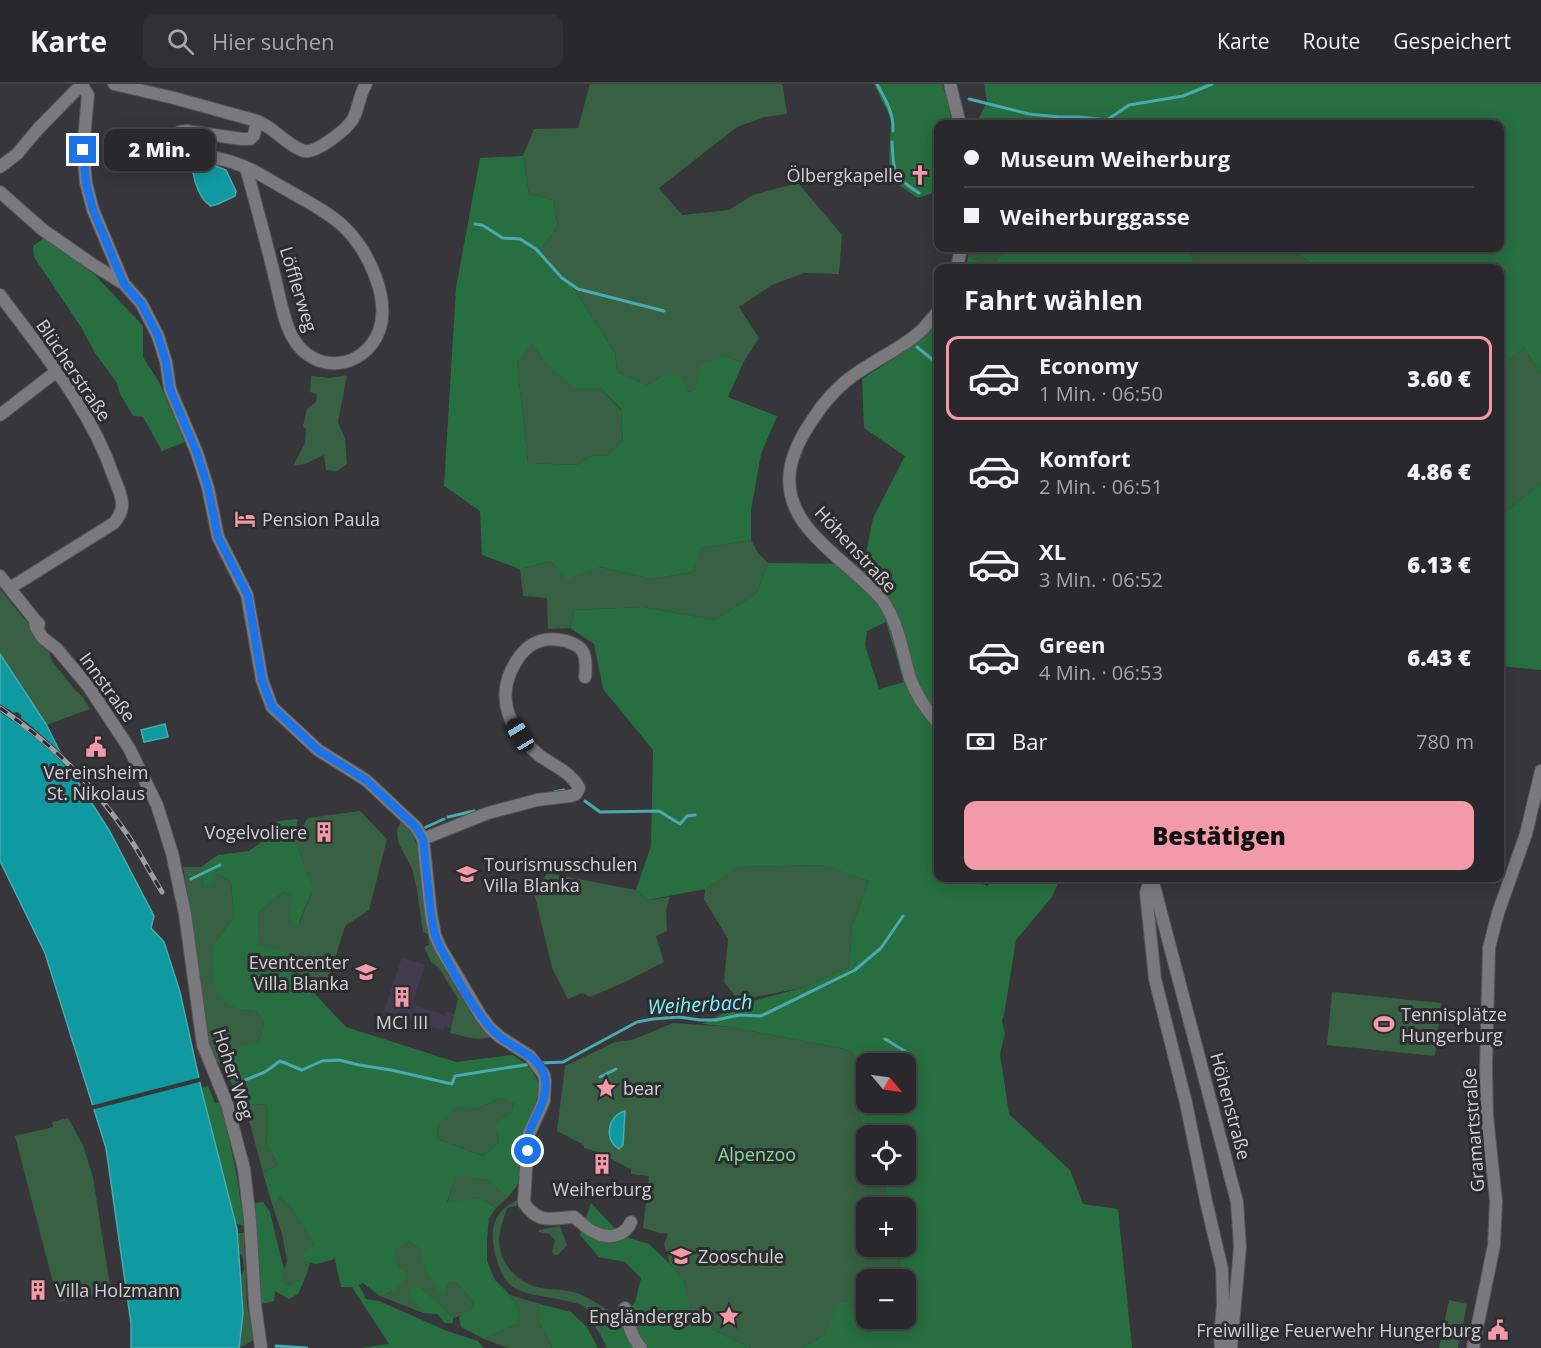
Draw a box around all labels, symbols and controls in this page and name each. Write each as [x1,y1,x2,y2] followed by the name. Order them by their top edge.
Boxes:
[143,14,563,68] search box
[30,22,107,60] text: Karte
[164,25,197,58] icon: search
[212,26,335,56] text: Hier suchen
[1217,27,1269,55] text: Karte
[1302,27,1360,55] text: Route
[1393,27,1511,55] text: Gespeichert
[104,129,215,171] callout: 2 Min.
[69,136,96,163] route end
[129,136,190,163] text: 2 Min.
[1000,143,1230,173] text: Museum Weiherburg
[786,163,903,187] place label: Ölbergkapelle
[908,163,932,187] church icon: Ölbergkapelle
[1000,201,1190,231] text: Weiherburggasse
[275,243,323,335] street label: Löfflerweg
[964,281,1143,318] text: Fahrt wählen
[31,314,117,426] street label: Blücherstraße
[1039,350,1138,380] text: Economy
[967,351,1021,405] icon: car
[1407,363,1471,393] text: 3.60 €
[1039,380,1163,407] text: 1 Min. · 06:50
[1039,443,1131,473] text: Komfort
[967,444,1021,498] icon: car
[1407,456,1471,486] text: 4.86 €
[1039,473,1163,500] text: 2 Min. · 06:51
[810,501,902,597] street label: Höhenstraße
[233,507,257,531] hotel icon: Pension Paula
[262,507,380,531] place label: Pension Paula
[1039,536,1066,566] text: XL
[967,537,1021,591] icon: car
[1407,549,1471,579] text: 6.13 €
[1039,566,1163,593] text: 3 Min. · 06:52
[1039,629,1105,659] text: Green
[967,630,1021,684] icon: car
[1407,642,1471,672] text: 6.43 €
[75,647,141,727] street label: Innstraße
[1039,659,1163,686] text: 4 Min. · 06:53
[503,715,537,755] car
[964,725,997,758] icon: cash
[1012,726,1047,756] text: Bar
[1416,728,1474,755] text: 780 m
[84,735,108,759] public building icon: Vereinsheim St. Nikolaus
[44,760,148,805] place label: Vereinsheim St. Nikolaus
[964,801,1474,870] button: Bestätigen
[205,820,307,844] place label: Vogelvoliere
[312,820,336,844] building icon: Vogelvoliere
[484,852,638,897] place label: Tourismusschulen Villa Blanka
[455,862,479,886] school or university icon: Tourismusschulen Villa Blanka
[249,950,350,995] place label: Eventcenter Villa Blanka
[354,960,378,984] school or university icon: Eventcenter Villa Blanka
[390,985,414,1009] building icon: MCI III
[647,988,753,1020] water label: Weiherbach
[1401,1002,1507,1047] place label: Tennisplätze Hungerburg
[376,1010,428,1034] place label: MCI III
[1372,1012,1396,1036] sports icon: Tennisplätze Hungerburg
[208,1026,260,1123] street label: Hoher Weg
[1205,1050,1257,1162] street label: Höhenstraße
[856,1053,916,1113] north arrow
[856,1053,916,1329] map controls
[1457,1067,1489,1193] street label: Gramartstraße
[594,1076,618,1100] place icon: bear
[623,1076,662,1100] place label: bear
[856,1125,916,1185] button: locate
[514,1137,541,1164] route start
[718,1142,796,1166] park label: Alpenzoo
[590,1152,614,1176] building icon: Weiherburg
[553,1177,652,1201] place label: Weiherburg
[856,1197,916,1257] button: +
[669,1244,693,1268] school or university icon: Zooschule
[698,1244,784,1268] place label: Zooschule
[856,1269,916,1329] button: −
[26,1278,50,1302] building icon: Villa Holzmann
[55,1278,180,1302] place label: Villa Holzmann
[589,1304,712,1328] place label: Engländergrab
[717,1304,741,1328] place icon: Engländergrab
[1196,1318,1481,1342] place label: Freiwillige Feuerwehr Hungerburg
[1486,1318,1510,1342] public building icon: Freiwillige Feuerwehr Hungerburg

